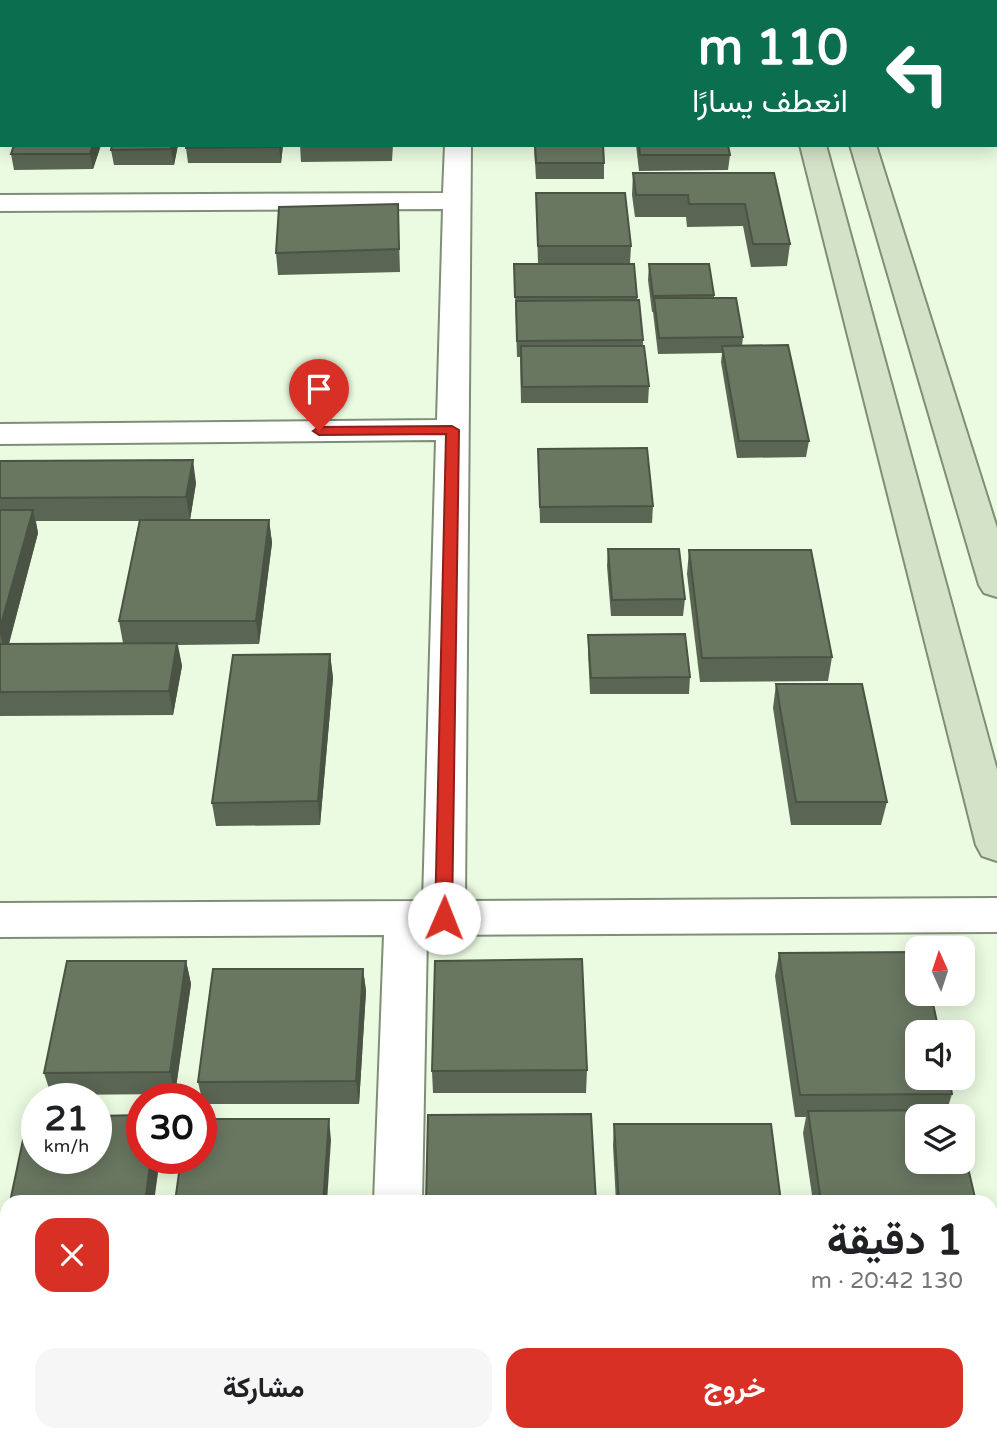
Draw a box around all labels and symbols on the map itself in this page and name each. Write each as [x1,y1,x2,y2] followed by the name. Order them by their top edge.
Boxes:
[289,359,349,431] pin
[407,881,481,955] position arrow
[905,936,975,1006] north arrow
[126,1083,217,1174] speed limit sign: 30

